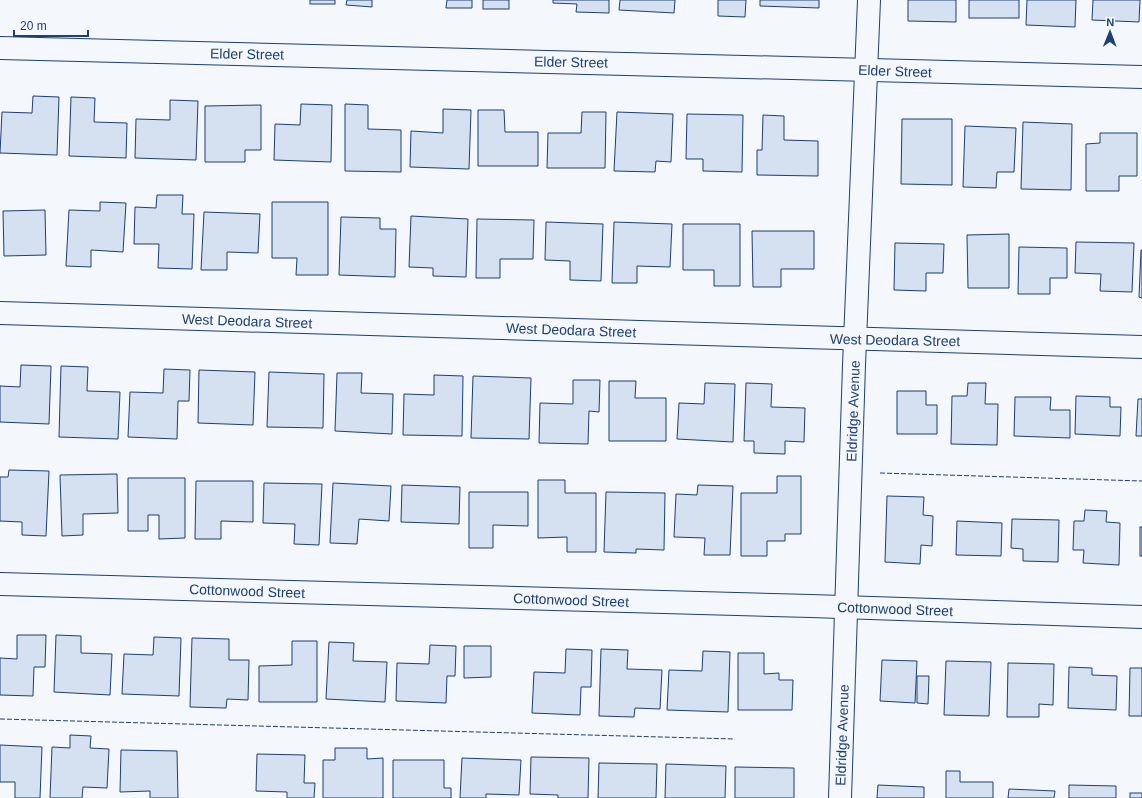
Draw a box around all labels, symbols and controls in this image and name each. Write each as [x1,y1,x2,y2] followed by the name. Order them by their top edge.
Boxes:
[14,12,88,38] scale bar
[1090,12,1130,52] north arrow
[1106,16,1114,28] text: N
[20,19,47,33] text: 20 m
[210,45,284,63] street label: Elder Street
[534,53,608,71] street label: Elder Street
[858,62,932,80] street label: Elder Street
[182,311,313,331] street label: West Deodara Street
[506,320,637,340] street label: West Deodara Street
[830,331,960,349] street label: West Deodara Street
[843,360,863,462] street label: Eldridge Avenue
[189,581,305,601] street label: Cottonwood Street
[513,590,629,610] street label: Cottonwood Street
[837,599,953,619] street label: Cottonwood Street
[832,684,852,786] street label: Eldridge Avenue

